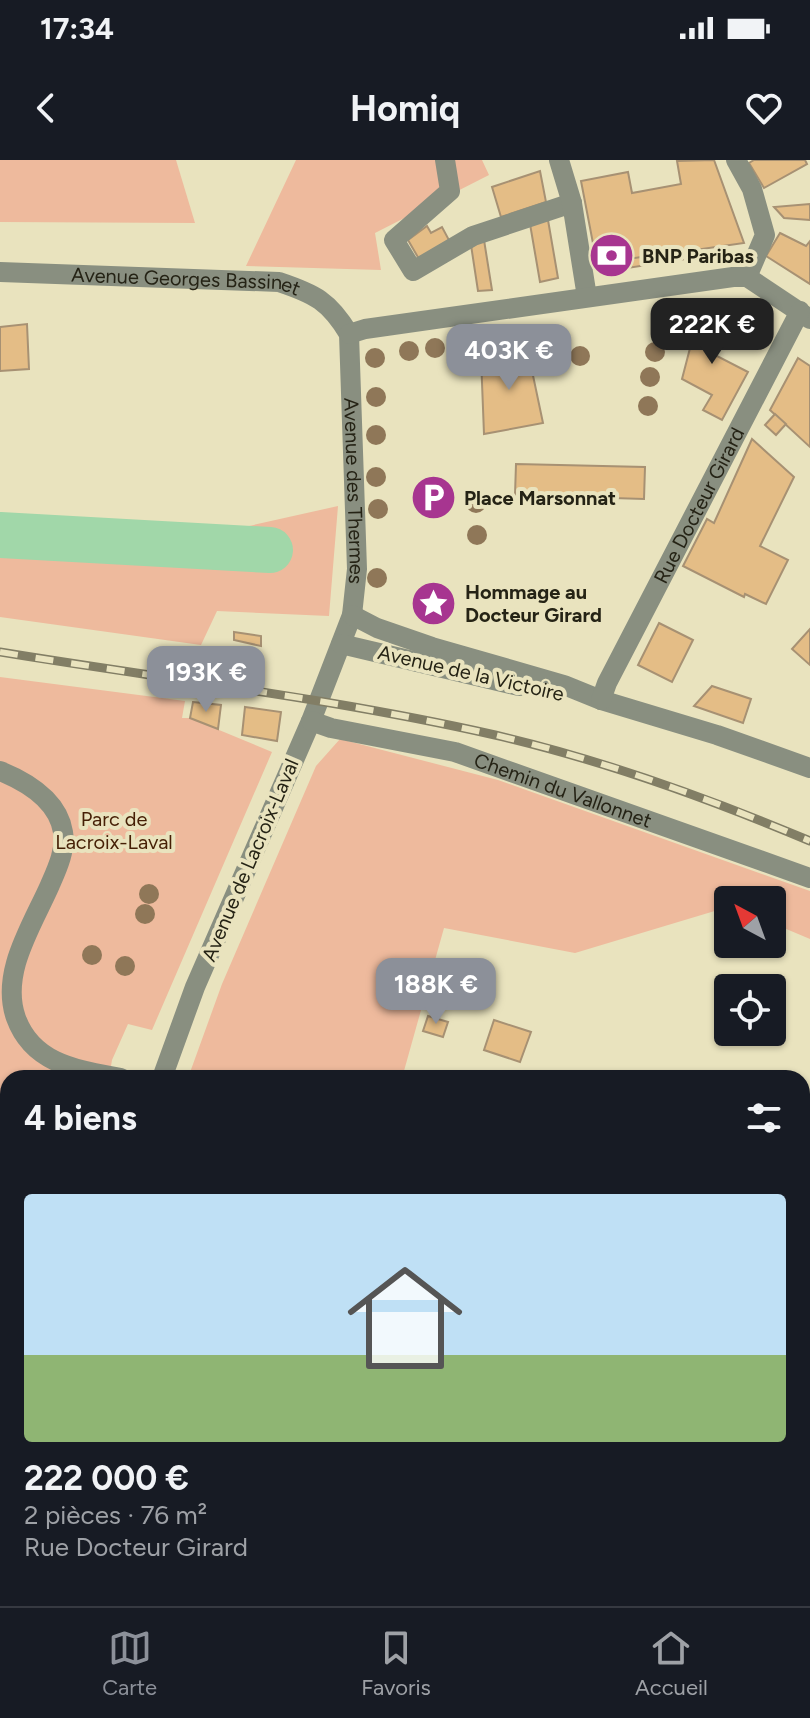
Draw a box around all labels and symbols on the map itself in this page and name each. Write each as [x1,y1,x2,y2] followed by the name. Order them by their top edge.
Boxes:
[587,232,635,280] bank icon: BNP Paribas
[642,244,754,268] place label: BNP Paribas
[71,263,304,301] street label: Avenue Georges Bassinet
[647,298,777,366] pin: 222K €
[444,324,574,392] pin: 403K €
[339,397,369,585] street label: Avenue des Thermes
[649,423,749,588] street label: Rue Docteur Girard
[409,474,457,522] parking icon: Place Marsonnat
[464,486,616,510] place label: Place Marsonnat
[410,579,458,627] place icon: Hommage au Docteur Girard
[465,580,602,627] place label: Hommage au Docteur Girard
[376,640,567,706] street label: Avenue de la Victoire
[141,646,271,714] pin: 193K €
[471,748,655,833] street label: Chemin du Vallonnet
[196,755,304,965] street label: Avenue de Lacroix-Laval
[55,807,173,854] park label: Parc de Lacroix-Laval
[714,886,786,958] north arrow
[371,958,501,1026] pin: 188K €

